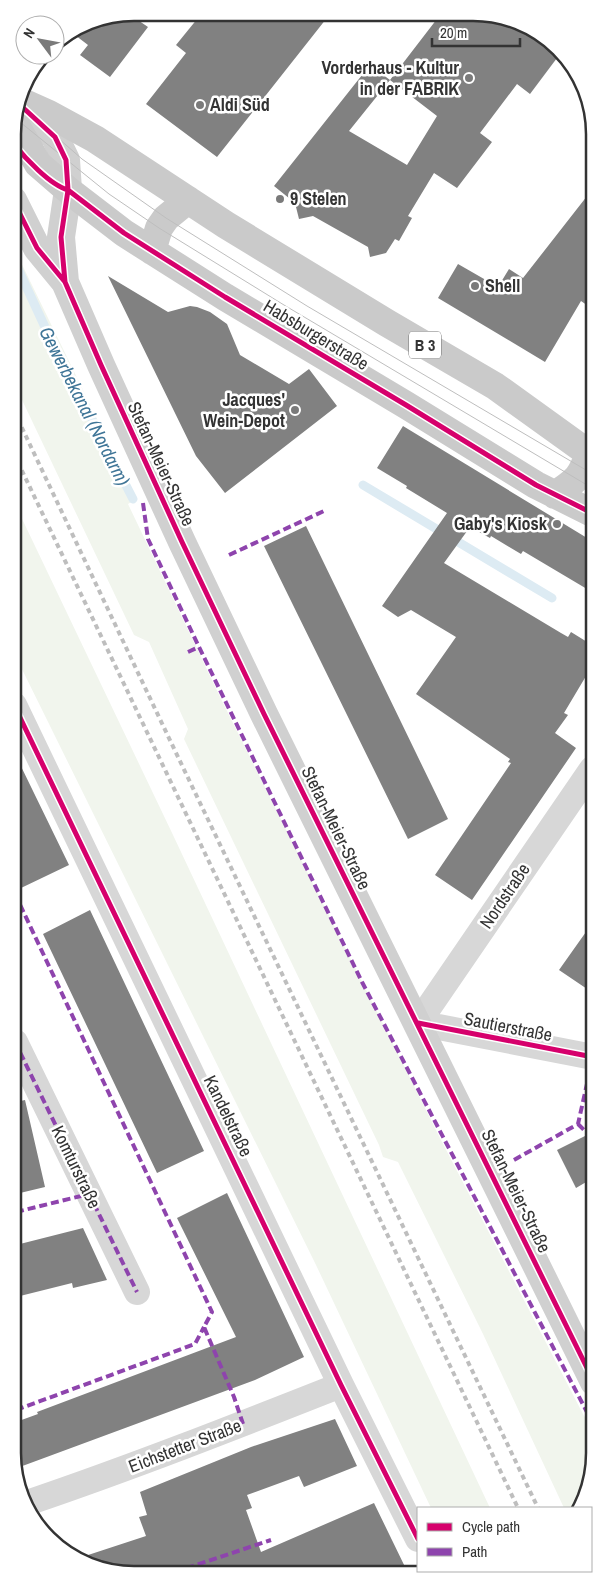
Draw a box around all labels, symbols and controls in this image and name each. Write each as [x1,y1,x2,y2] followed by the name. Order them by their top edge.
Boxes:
[15,15,65,65] north arrow
[432,15,520,47] scale bar
[440,22,467,43] text: 20 m
[19,25,39,41] text: N
[321,55,459,101] place label: Vorderhaus - Kultur in der FABRIK
[463,72,475,84] marker: Vorderhaus - Kultur in der FABRIK
[210,92,270,117] place label: Aldi Süd
[194,99,206,111] marker: Aldi Süd
[290,186,347,211] place label: 9 Stelen
[274,193,286,205] marker: 9 Stelen
[485,273,520,298] place label: Shell
[469,280,481,292] marker: Shell
[259,293,374,376] street label: Habsburgerstraße
[34,322,136,490] water label: Gewerbekanal (Nordarm)
[409,332,441,358] road number: B 3
[203,387,285,433] place label: Jacques' Wein-Depot
[122,398,201,530] street label: Stefan-Meier-Straße
[289,404,301,416] marker: Jacques' Wein-Depot
[454,511,548,536] place label: Gaby's Kiosk
[551,518,563,530] marker: Gaby's Kiosk
[296,762,377,894] street label: Stefan-Meier-Straße
[474,858,536,933] street label: Nordstraße
[462,1006,554,1047] street label: Sautierstraße
[198,1071,259,1161] street label: Kandelstraße
[46,1121,107,1212] street label: Komturstraße
[476,1125,557,1257] street label: Stefan-Meier-Straße
[125,1413,245,1479] street label: Eichstetter Straße
[417,1507,592,1572] legend
[462,1516,520,1537] text: Cycle path
[462,1541,487,1562] text: Path

